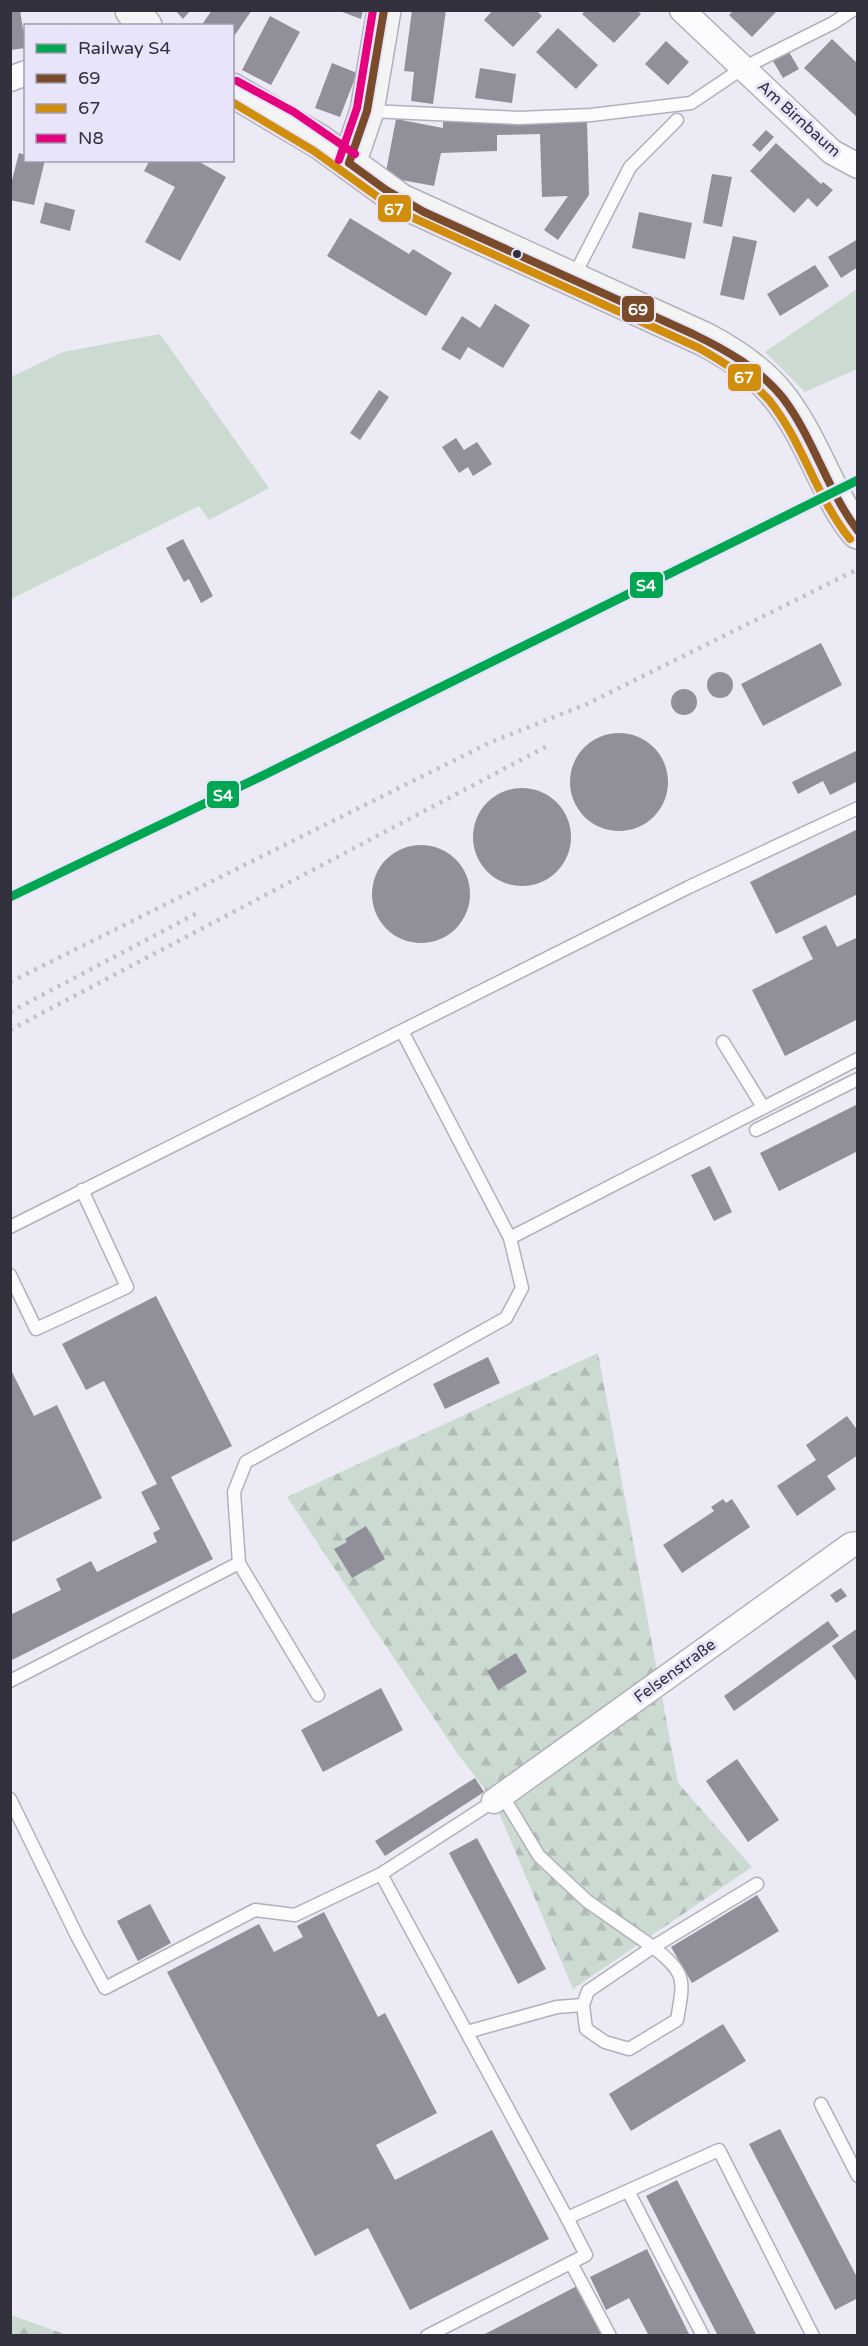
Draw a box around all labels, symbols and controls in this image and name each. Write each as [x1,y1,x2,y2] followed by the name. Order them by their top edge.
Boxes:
[24,24,234,162] legend
[78,37,171,59] text: Railway S4
[78,67,101,89] text: 69
[753,76,845,162] street label: Am Birnbaum
[78,97,101,119] text: 67
[78,127,104,149] text: N8
[377,194,412,223] line badge: 67
[384,200,404,220] text: 67
[511,248,523,260] unlabelled marker
[621,295,655,323] line badge: 69
[628,300,648,320] text: 69
[727,363,762,392] line badge: 67
[734,368,754,388] text: 67
[629,571,664,599] line badge: S4
[636,576,656,596] text: S4
[206,780,240,809] line badge: S4
[213,786,233,806] text: S4
[630,1635,720,1707] street label: Felsenstraße

